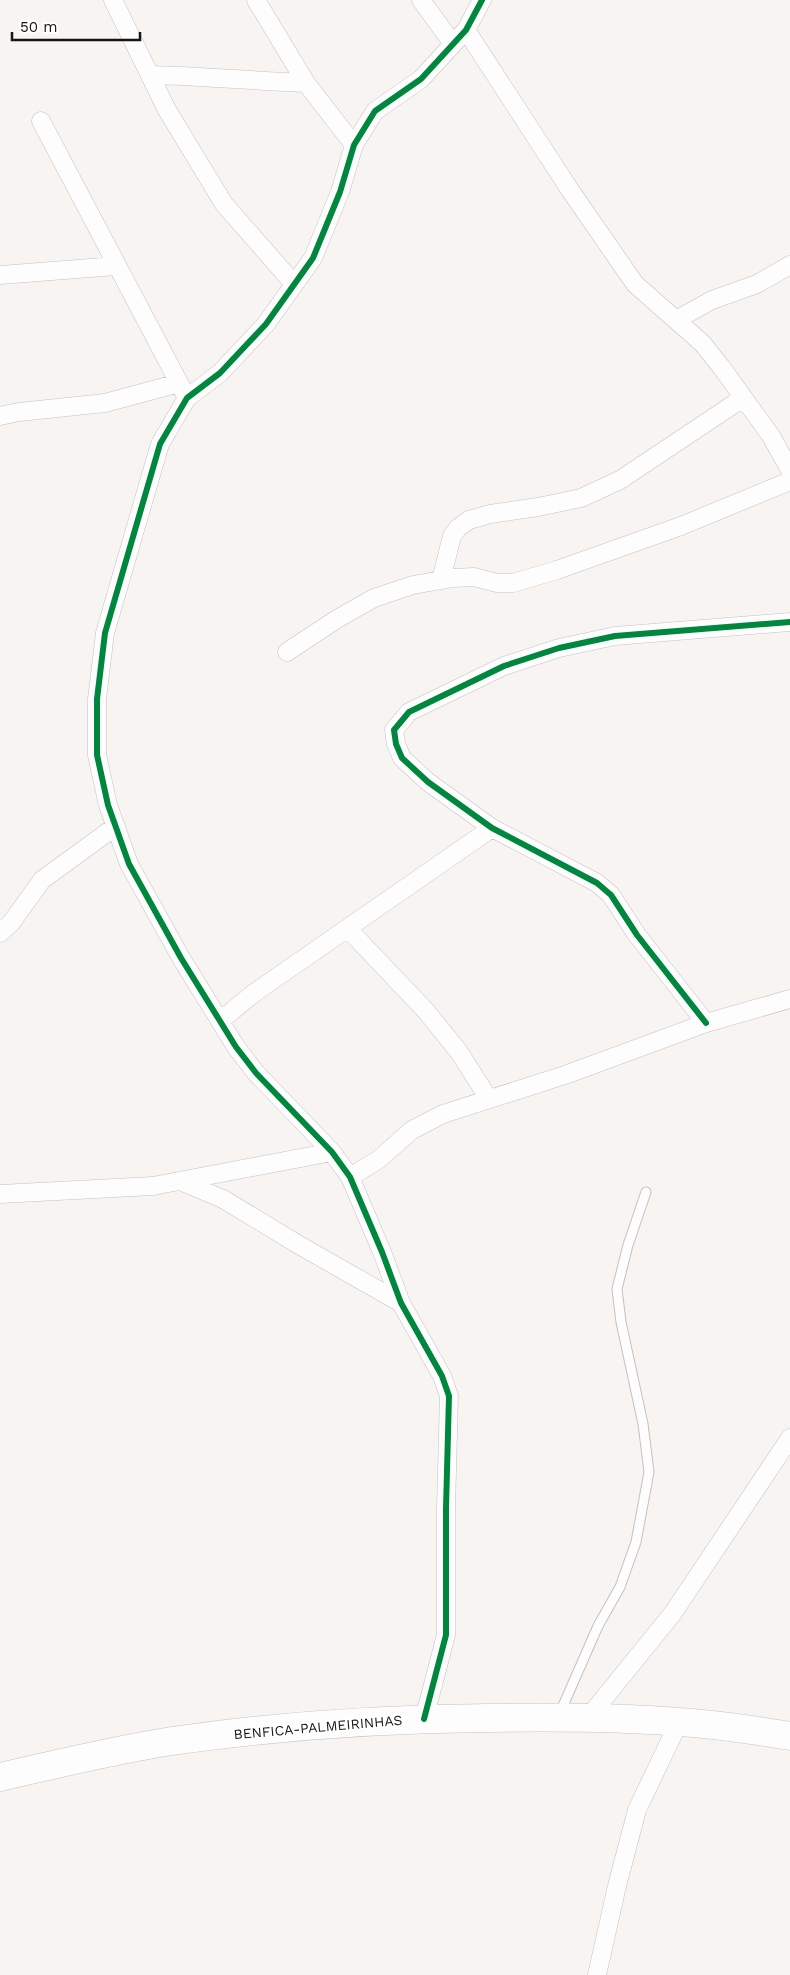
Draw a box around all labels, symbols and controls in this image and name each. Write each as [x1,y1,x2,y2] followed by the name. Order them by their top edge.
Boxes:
[12,10,140,42] scale bar
[20,18,57,36] text: 50 m
[233,1712,403,1742] street label: BENFICA-PALMEIRINHAS

